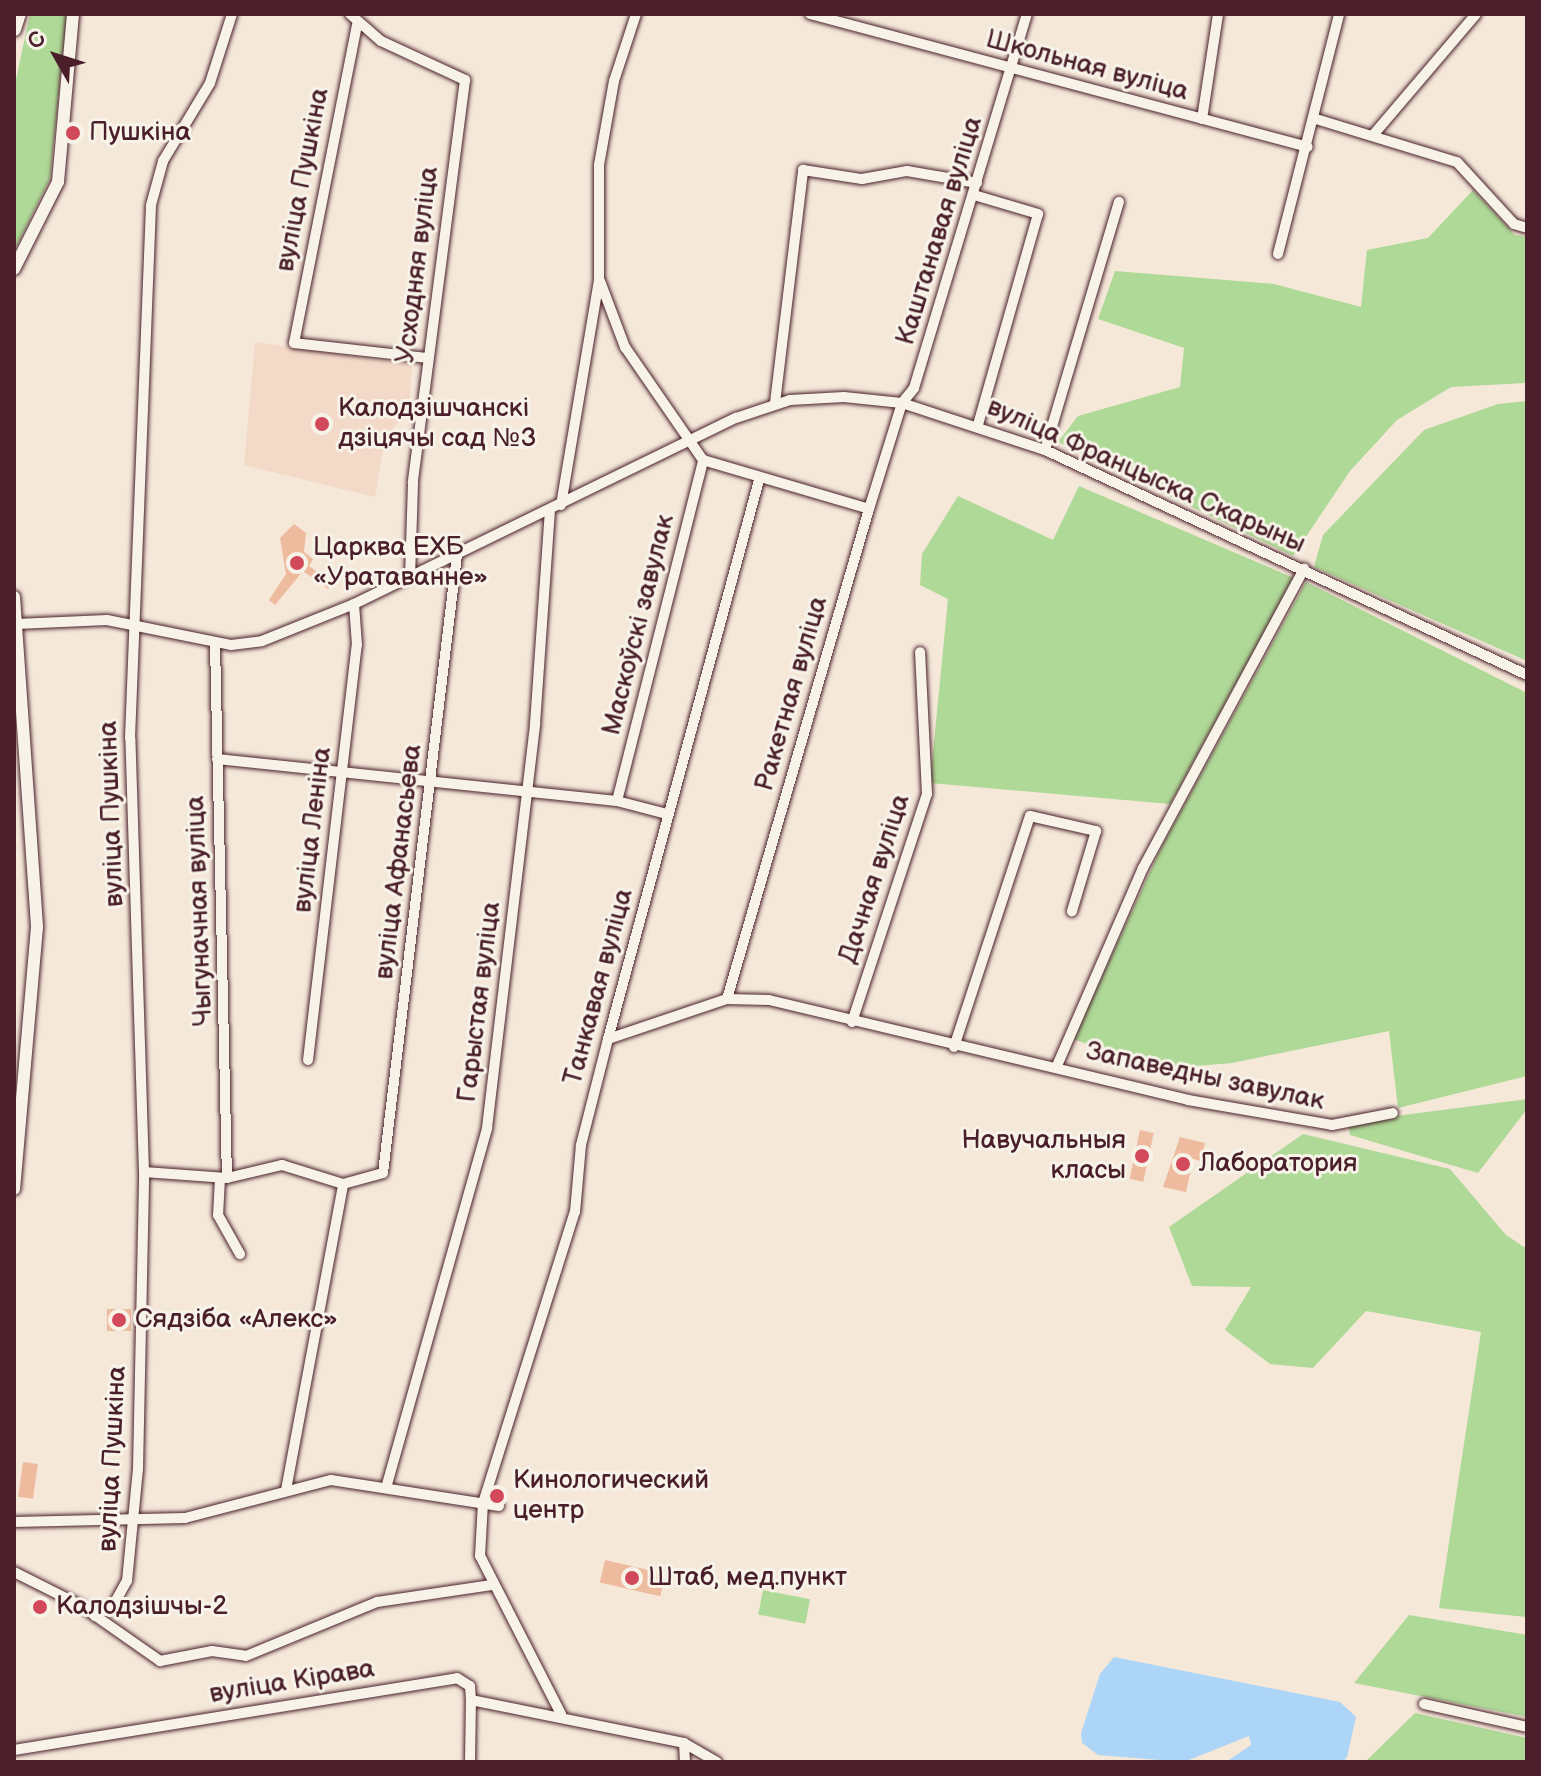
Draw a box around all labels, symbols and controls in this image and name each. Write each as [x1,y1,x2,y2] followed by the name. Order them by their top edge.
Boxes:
[16,16,96,96] north arrow
[982,24,1192,108] street label: Школьная вуліца
[22,26,52,55] text: С
[270,86,336,274] street label: вуліца Пушкіна
[890,113,990,349] street label: Каштанавая вуліца
[89,117,191,149] place label: Пушкіна
[64,124,82,142] marker: Пушкіна
[390,165,446,365] street label: Усходняя вуліца
[982,392,1310,560] street label: вуліца Францыска Скарыны
[338,393,536,454] place label: Калодзішчанскі дзіцячы сад №3
[313,415,331,433] marker: Калодзішчанскі дзіцячы сад №3
[596,511,682,739] street label: Маскоўскі завулак
[313,532,488,594] place label: Царква ЕХБ «Уратаванне»
[288,554,306,572] marker: Царква ЕХБ «Уратаванне»
[749,593,835,795] street label: Ракетная вуліца
[93,720,131,908] street label: вуліца Пушкіна
[369,743,429,981] street label: вуліца Афанасьева
[287,745,339,915] street label: вуліца Леніна
[833,790,917,968] street label: Дачная вуліца
[180,795,220,1027] street label: Чыгуначная вуліца
[558,886,640,1088] street label: Танкавая вуліца
[452,900,508,1104] street label: Гарыстая вуліца
[1083,1037,1327,1117] street label: Запаведны завулак
[961,1125,1126,1186] place label: Навучальныя класы
[1133,1147,1151,1165] marker: Навучальныя класы
[1199,1148,1357,1180] place label: Лаборатория
[1174,1155,1192,1173] marker: Лаборатория
[135,1304,338,1336] place label: Сядзіба «Алекс»
[110,1311,128,1329] marker: Сядзіба «Алекс»
[93,1365,133,1553] street label: вуліца Пушкіна
[513,1465,709,1526] place label: Кинологический центр
[488,1487,506,1505] marker: Кинологический центр
[648,1562,847,1594] place label: Штаб, мeд.пункт
[623,1569,641,1587] marker: Штаб, мeд.пункт
[56,1591,227,1623] place label: Калодзішчы-2
[31,1598,49,1616] marker: Калодзішчы-2
[207,1654,377,1710] street label: вуліца Кірава

